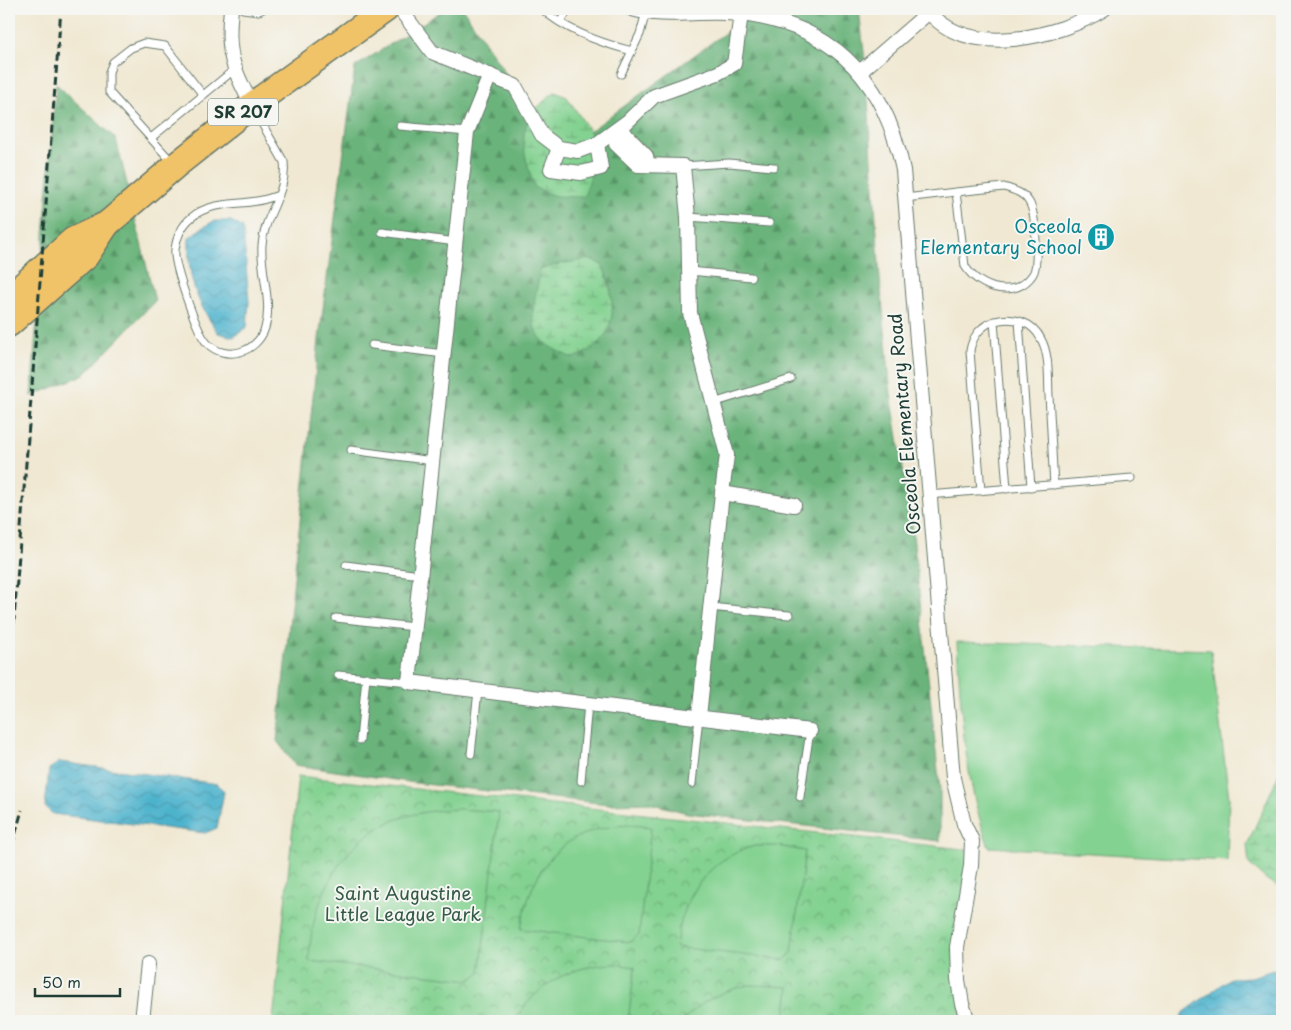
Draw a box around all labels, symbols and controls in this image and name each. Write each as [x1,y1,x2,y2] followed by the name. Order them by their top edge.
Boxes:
[208,98,278,125] road number: SR 207
[920,212,1083,260] place label: Osceola Elementary School
[1086,222,1116,252] building icon: Osceola Elementary School
[880,312,927,536] street label: Osceola Elementary Road
[325,879,481,927] park label: Saint Augustine Little League Park
[35,965,120,997] scale bar
[42,970,81,993] text: 50 m

